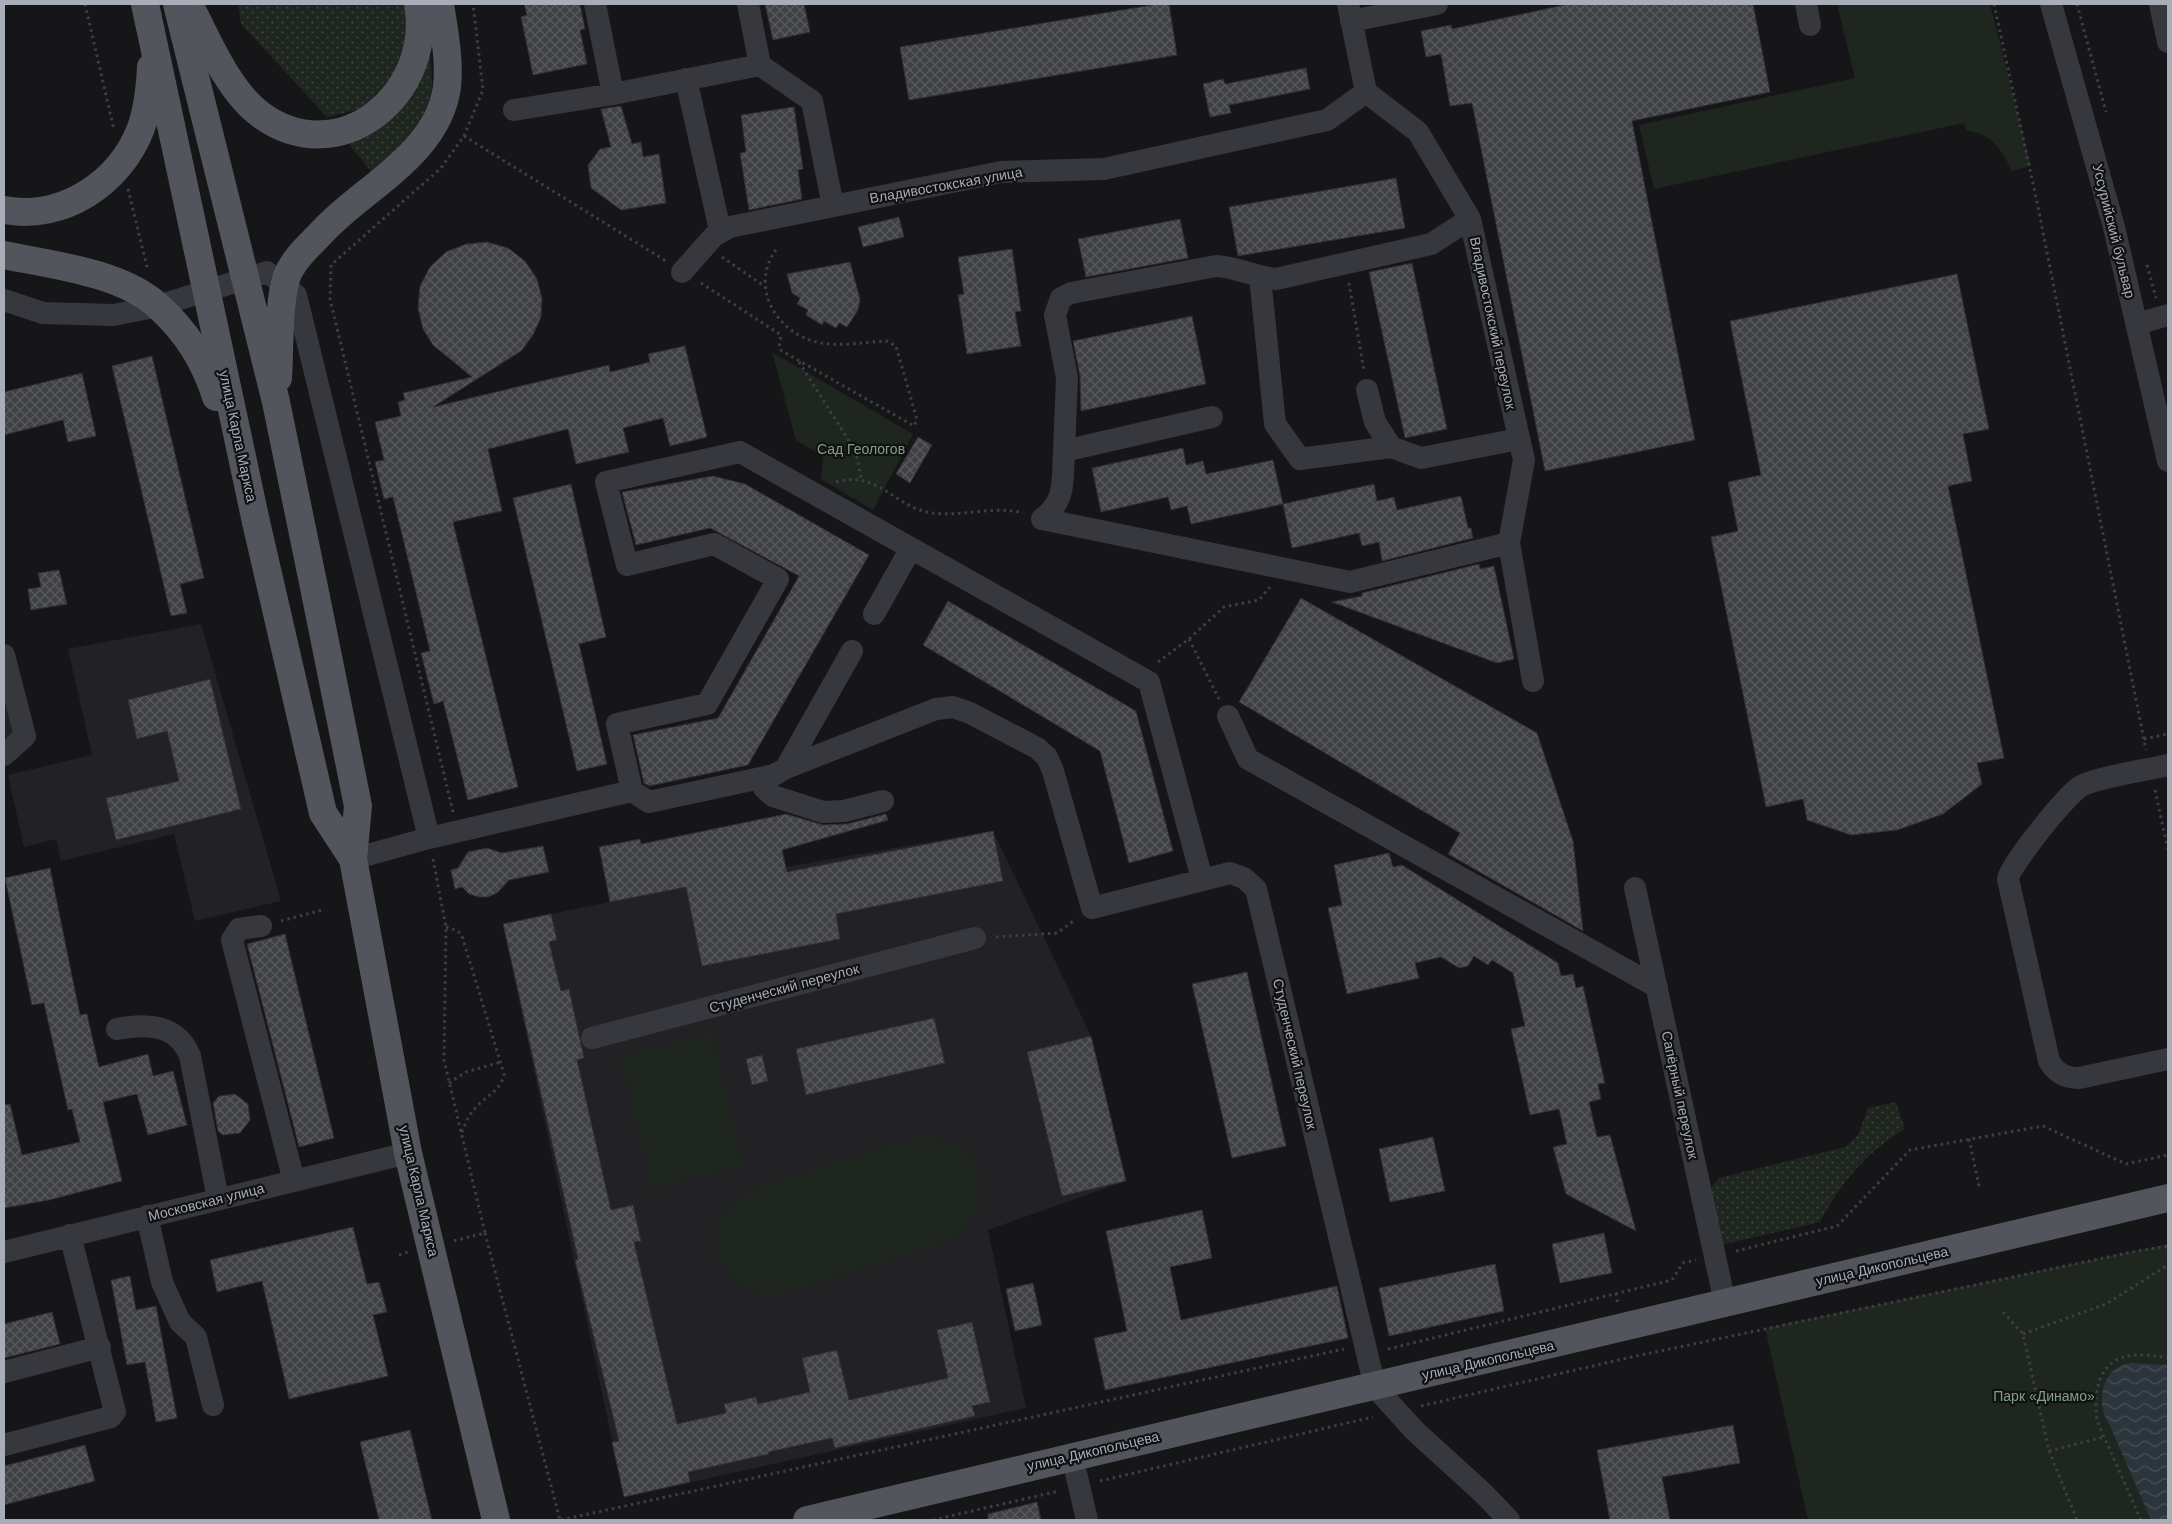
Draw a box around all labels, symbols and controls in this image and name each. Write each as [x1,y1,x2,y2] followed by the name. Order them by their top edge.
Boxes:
[2090,162,2138,300] street label: Уссурийский бульвар
[868,164,1024,206] street label: Владивостокская улица
[1467,235,1519,412] street label: Владивостокский переулок
[216,369,260,503] street label: улица Карла Маркса
[817,441,905,457] park label: Сад Геологов
[707,960,861,1016] street label: Студенческий переулок
[1270,977,1320,1132] street label: Студенческий переулок
[1659,1030,1702,1161] street label: Сапёрный переулок
[396,1124,442,1258] street label: улица Карла Маркса
[146,1180,266,1224] street label: Московская улица
[1814,1243,1950,1289] street label: улица Дикопольцева
[1420,1337,1556,1383] street label: улица Дикопольцева
[1993,1388,2095,1404] park label: Парк «Динамо»
[1025,1428,1161,1474] street label: улица Дикопольцева

